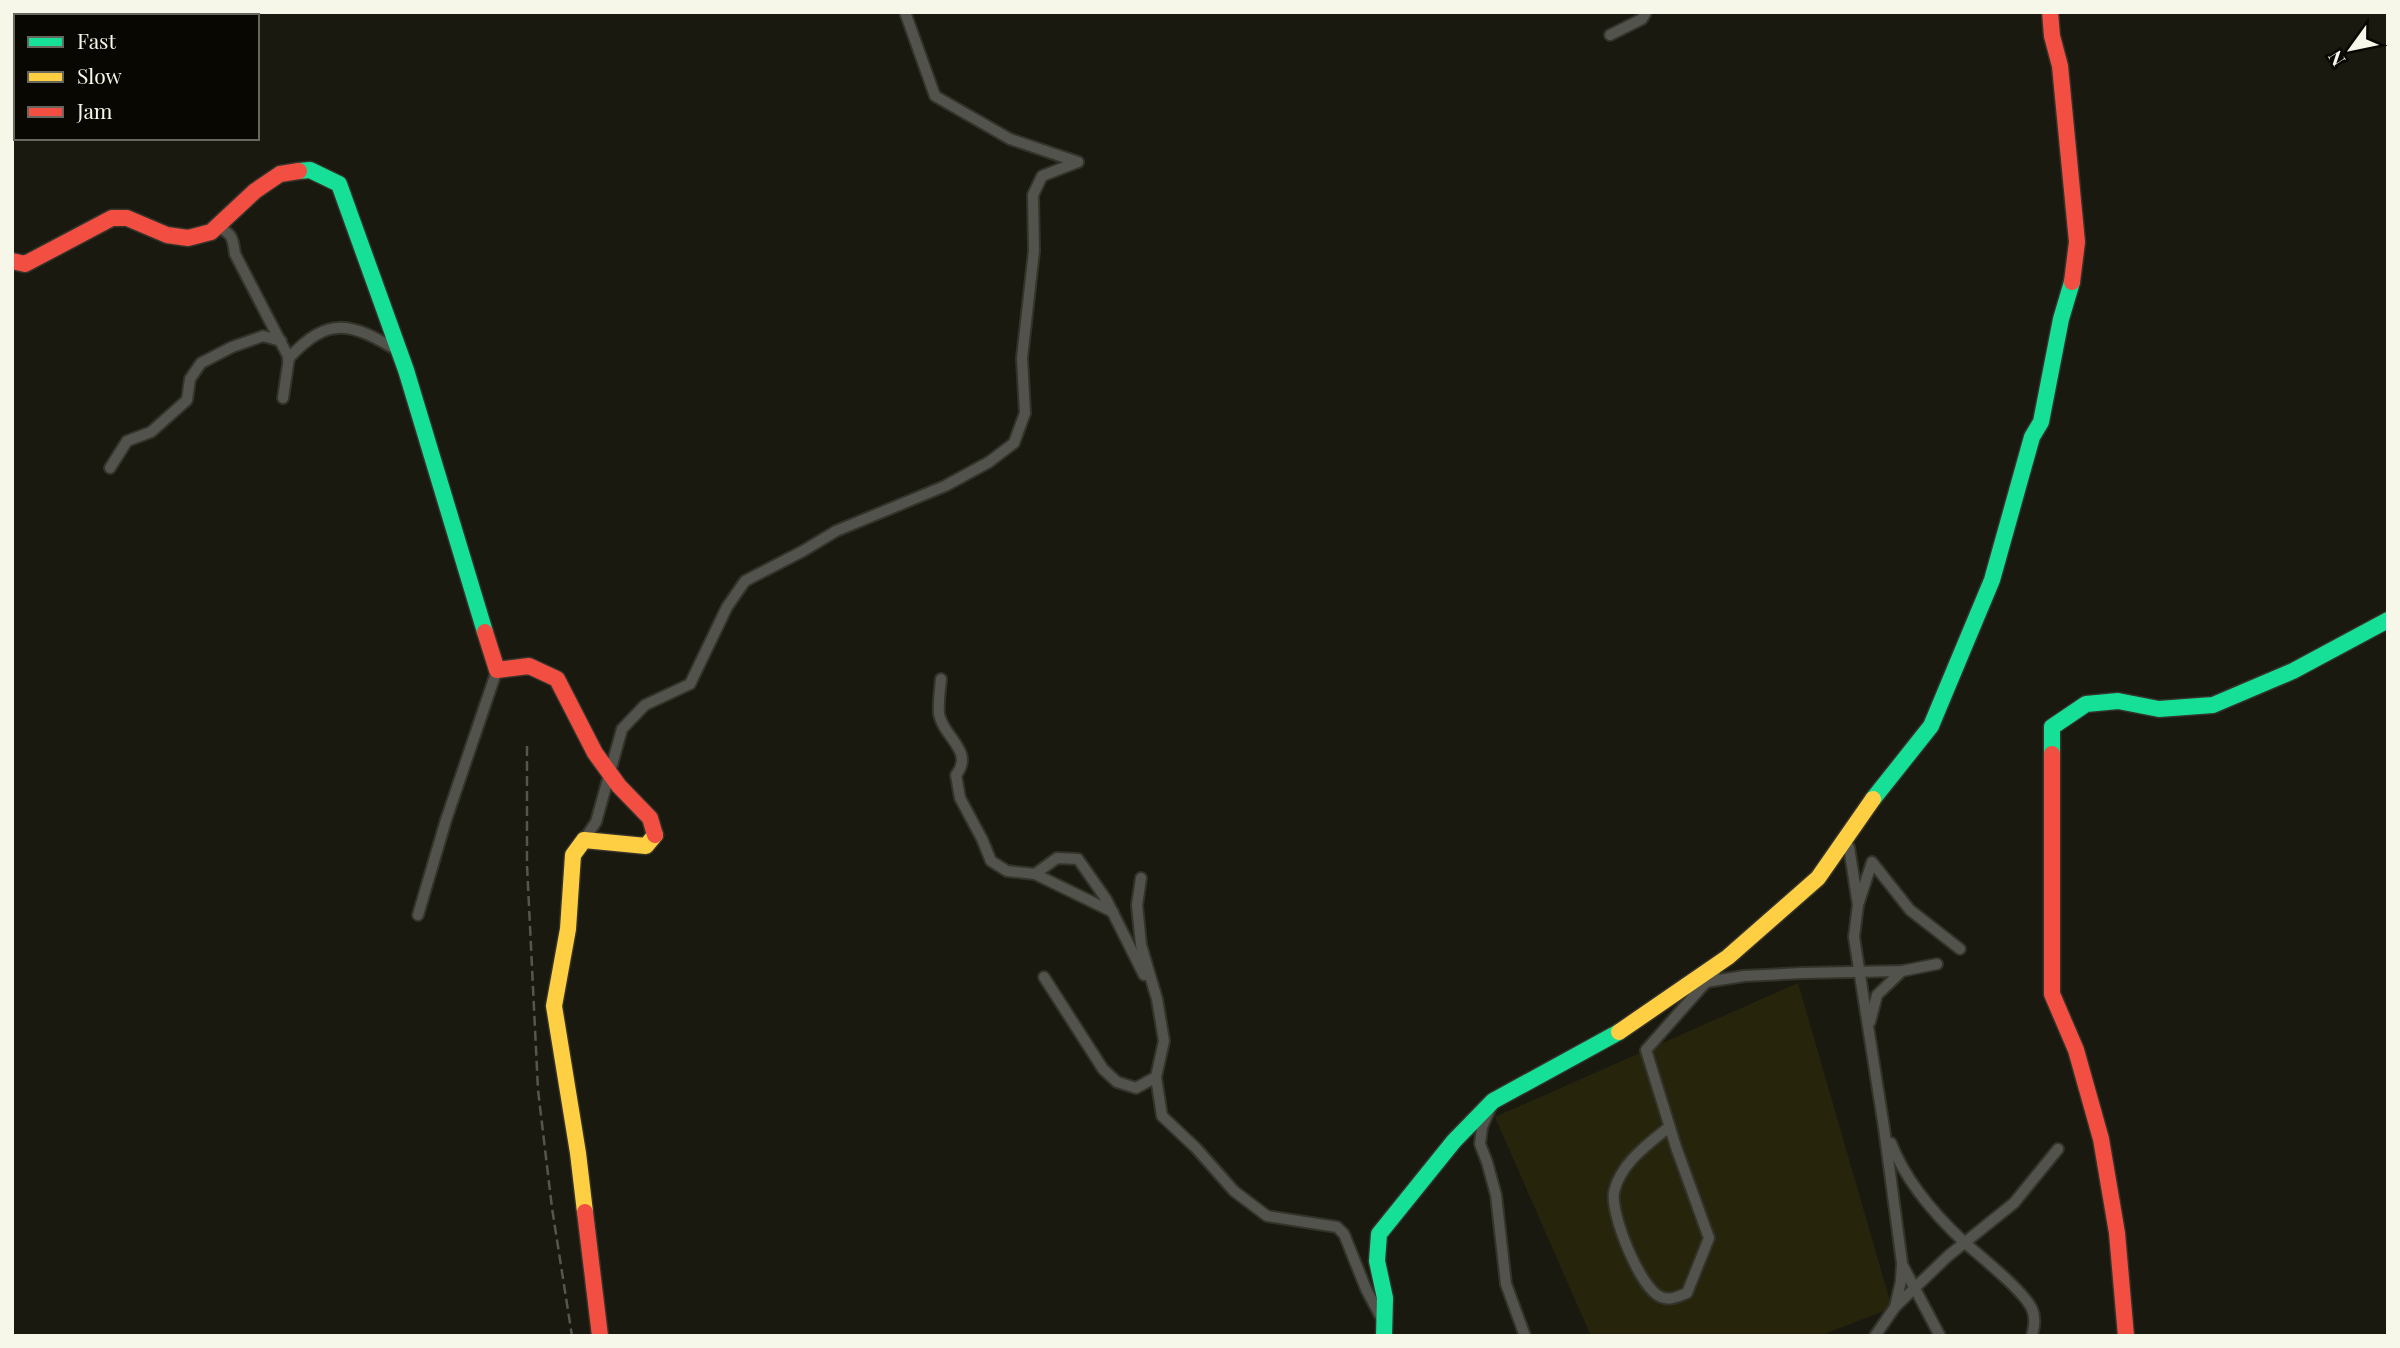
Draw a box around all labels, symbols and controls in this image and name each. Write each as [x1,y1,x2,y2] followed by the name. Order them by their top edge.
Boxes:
[14,14,259,140] legend
[2316,14,2386,84] north arrow
[77,26,116,54] text: Fast
[2321,46,2351,72] text: N
[77,61,122,89] text: Slow
[76,96,113,124] text: Jam

